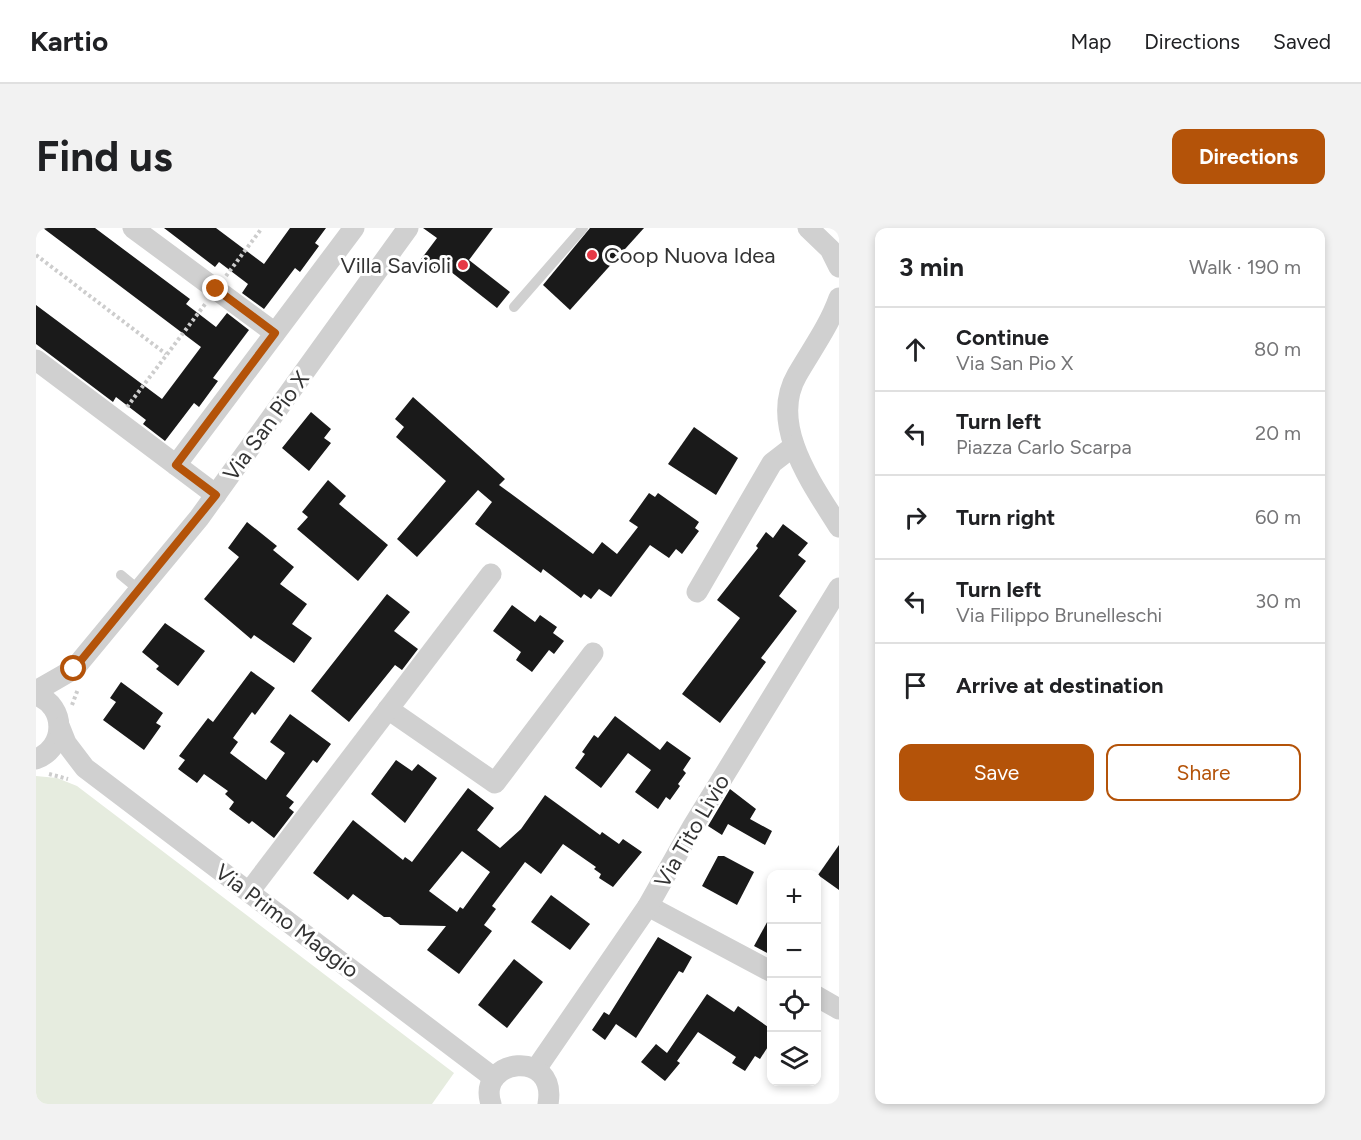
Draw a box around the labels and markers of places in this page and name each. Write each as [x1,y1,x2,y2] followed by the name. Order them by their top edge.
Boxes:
[604,242,776,269] place label: Coop Nuova Idea
[585,248,599,262] marker: Coop Nuova Idea
[341,252,451,279] place label: Villa Savioli
[456,258,470,272] marker: Villa Savioli

